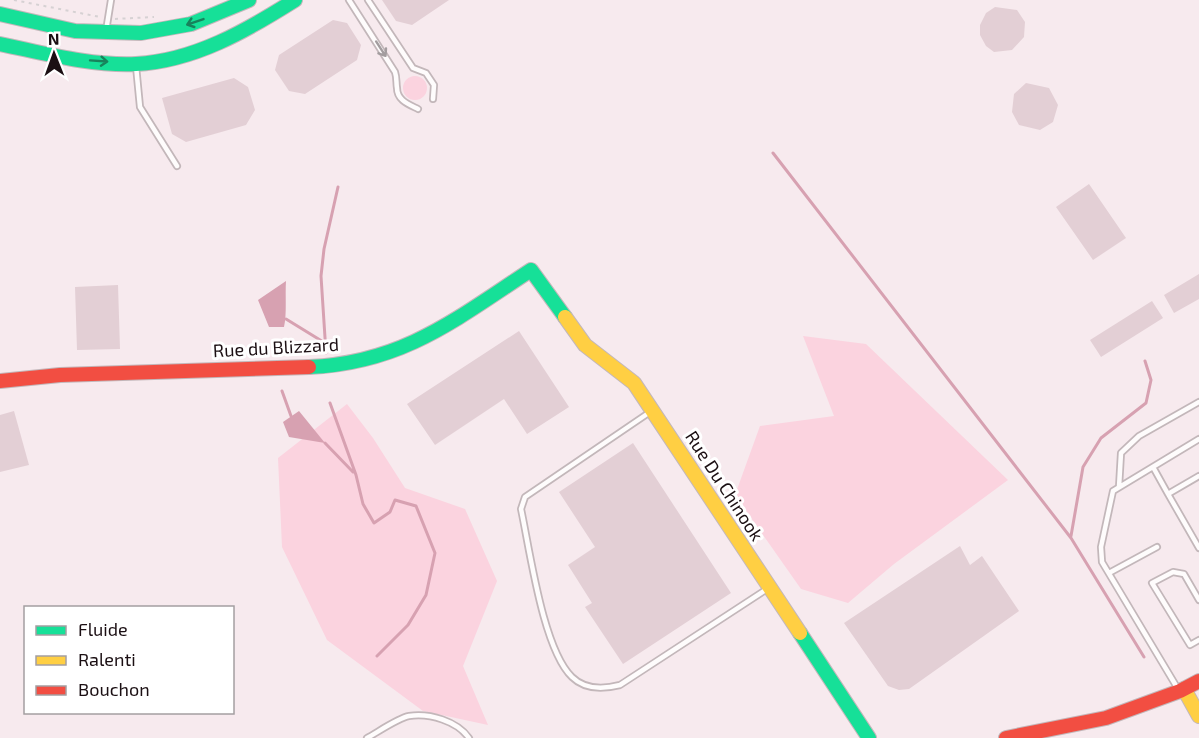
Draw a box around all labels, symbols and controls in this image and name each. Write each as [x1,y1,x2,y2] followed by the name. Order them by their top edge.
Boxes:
[186,18,205,29] one-way arrow
[24,24,84,84] north arrow
[48,29,60,48] text: N
[375,40,387,57] one-way arrow
[89,56,108,67] one-way arrow
[212,333,340,361] street label: Rue du Blizzard
[681,426,769,545] street label: Rue Du Chinook
[24,606,234,714] legend
[78,618,128,640] text: Fluide
[78,648,136,670] text: Ralenti
[78,678,150,700] text: Bouchon

